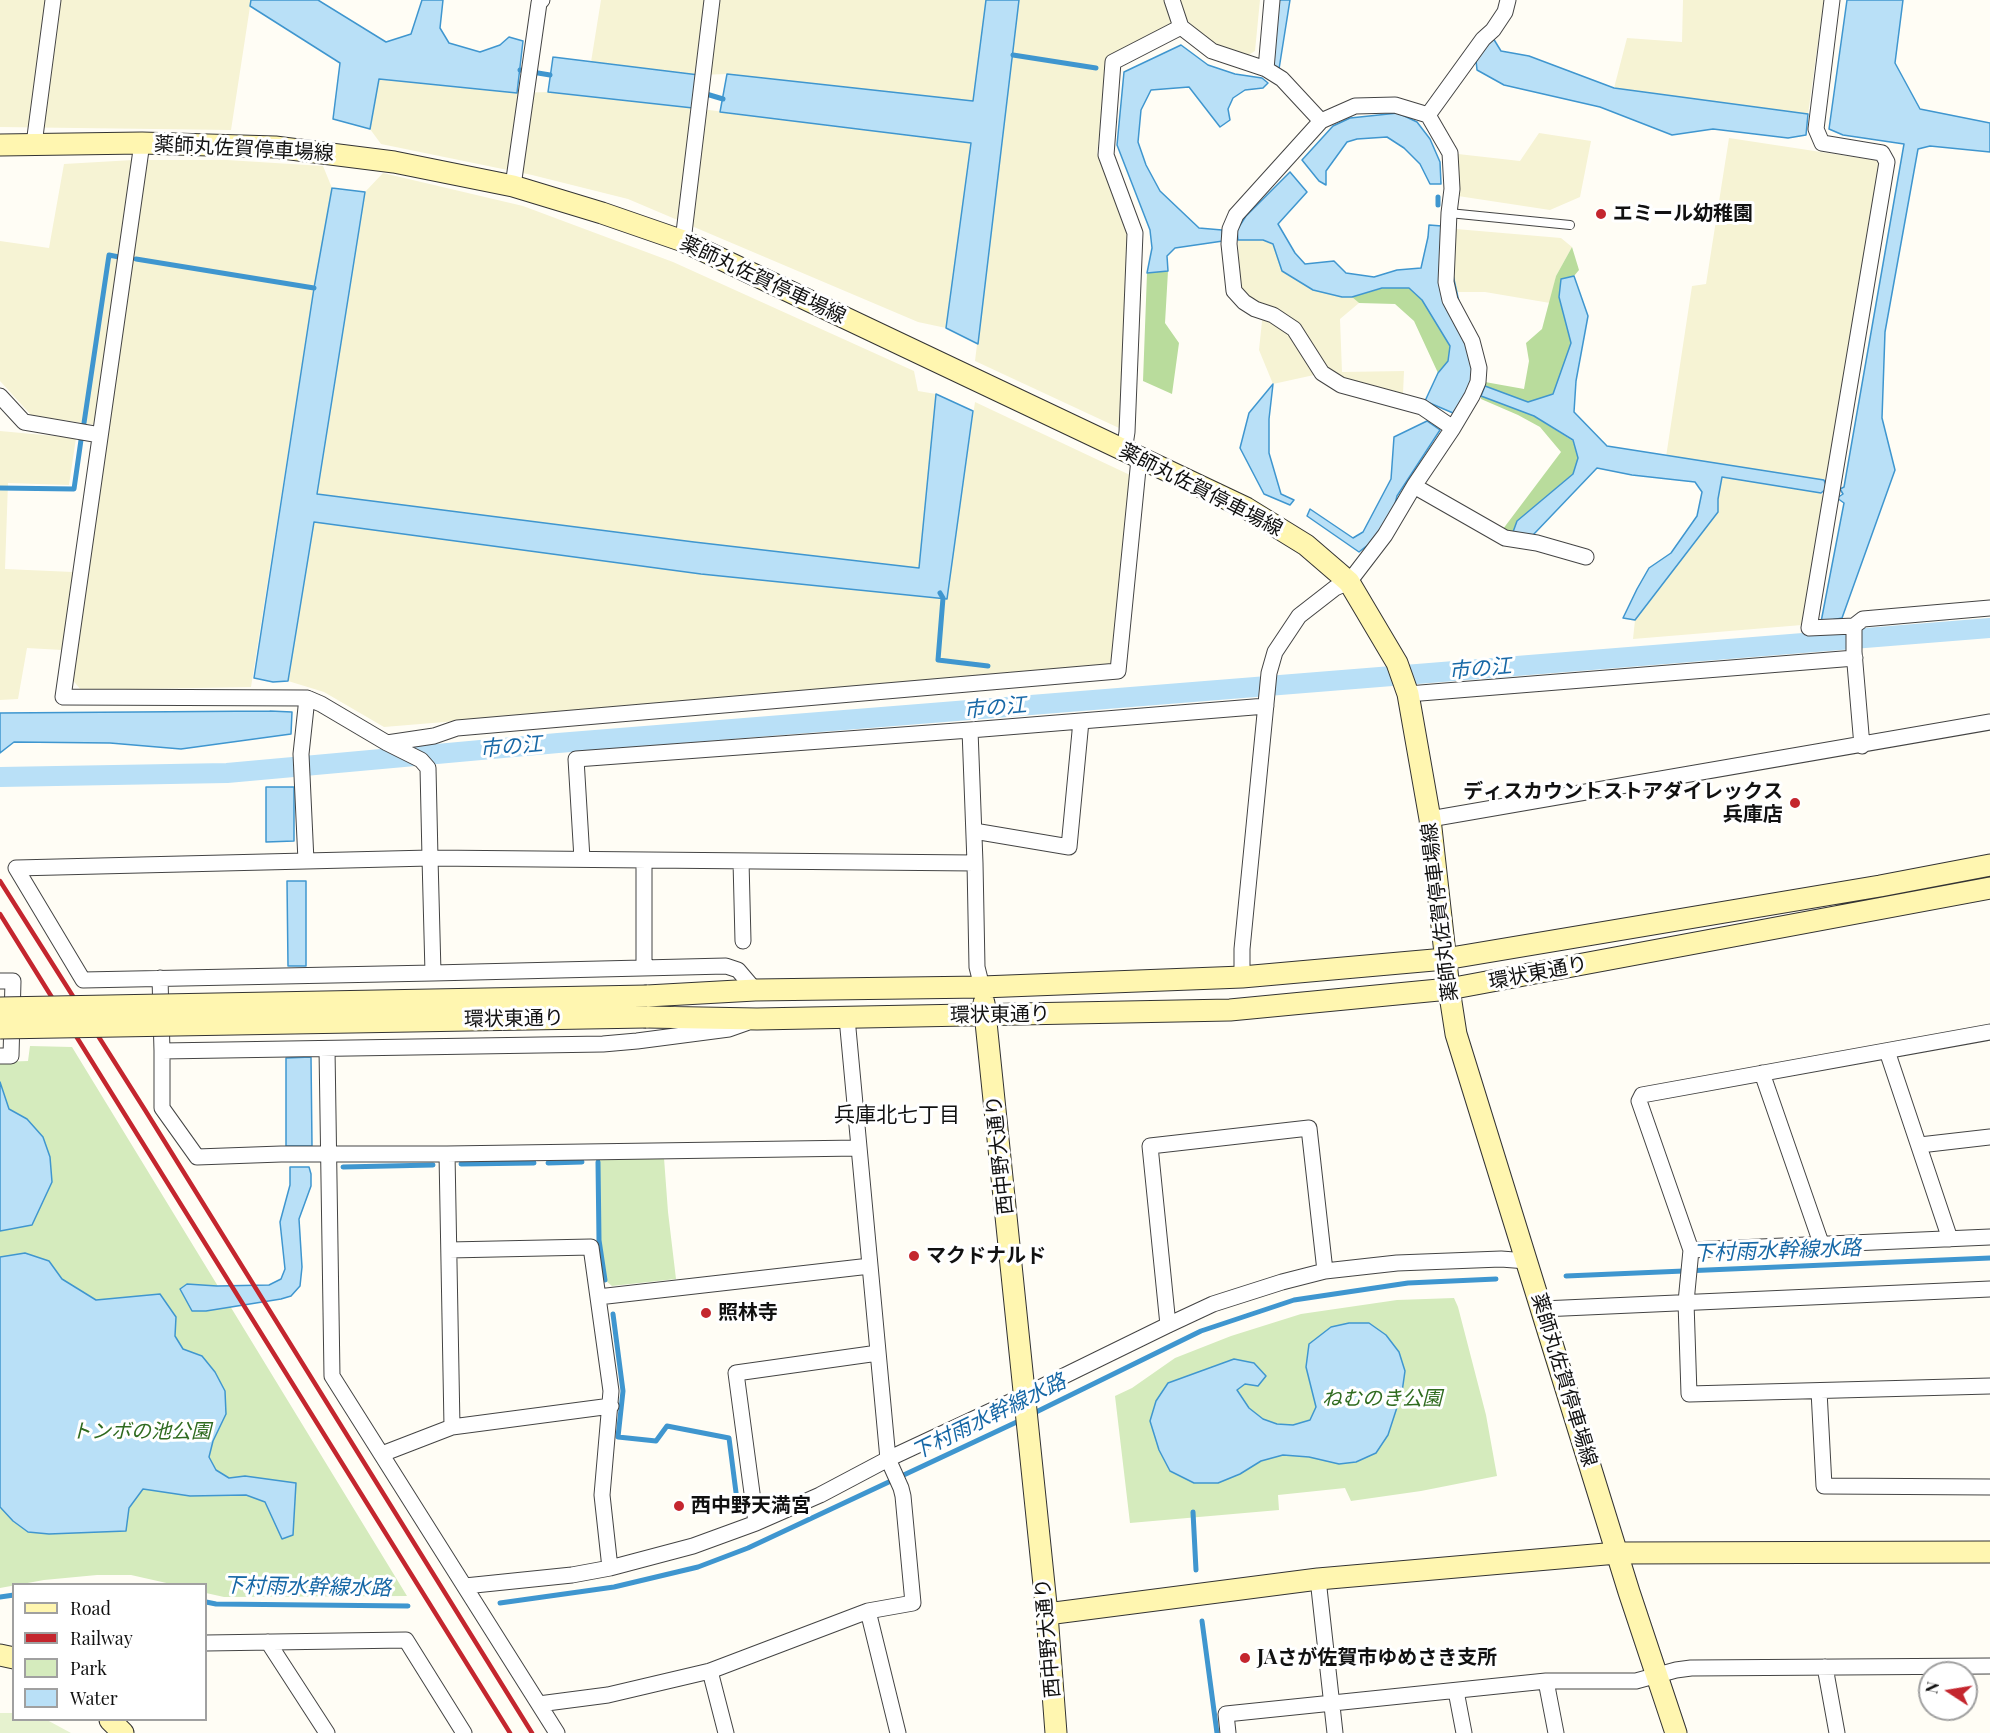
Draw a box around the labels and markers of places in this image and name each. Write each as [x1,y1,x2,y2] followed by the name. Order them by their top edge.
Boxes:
[1613,202,1753,226] place label: エミール幼稚園
[1594,207,1608,221] marker: エミール幼稚園
[1463,780,1783,827] place label: ディスカウントストアダイレックス 兵庫店
[1788,796,1802,810] marker: ディスカウントストアダイレックス 兵庫店
[926,1244,1046,1268] place label: マクドナルド
[907,1249,921,1263] marker: マクドナルド
[718,1301,778,1325] place label: 照林寺
[699,1306,713,1320] marker: 照林寺
[691,1494,811,1518] place label: 西中野天満宮
[672,1499,686,1513] marker: 西中野天満宮
[1257,1646,1497,1670] place label: JAさが佐賀市ゆめさき支所
[1238,1651,1252,1665] marker: JAさが佐賀市ゆめさき支所

